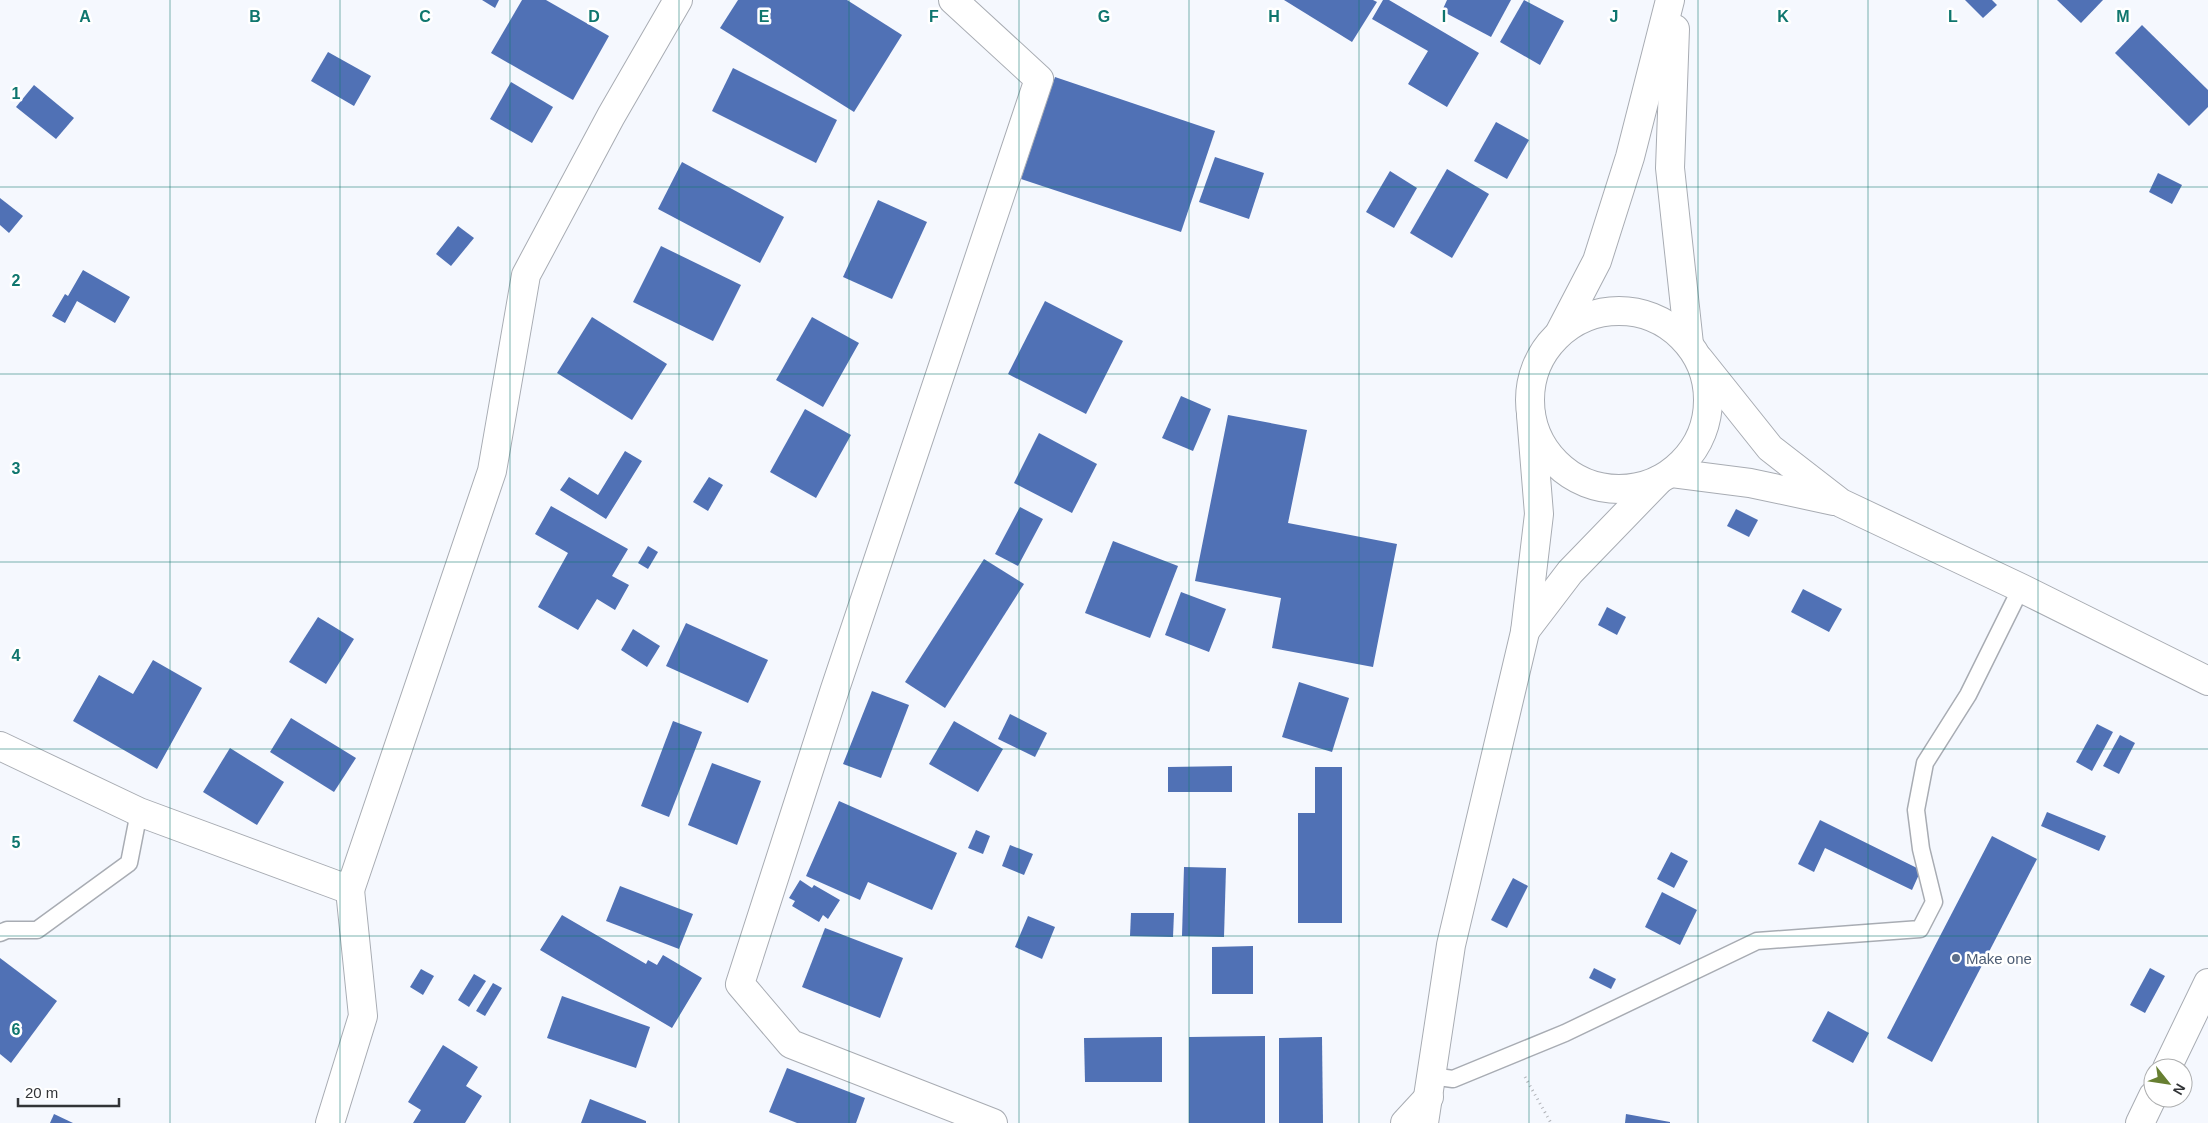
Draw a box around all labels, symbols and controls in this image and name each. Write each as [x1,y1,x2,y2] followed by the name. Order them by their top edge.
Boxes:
[79,8,91,25] text: A
[249,8,261,25] text: B
[419,8,431,25] text: C
[588,8,600,25] text: D
[759,8,770,25] text: E
[929,8,939,25] text: F
[1098,8,1110,25] text: G
[1268,8,1280,25] text: H
[1442,8,1446,25] text: I
[1610,8,1618,25] text: J
[1777,8,1789,25] text: K
[1948,8,1958,25] text: L
[2116,8,2130,25] text: M
[12,85,21,102] text: 1
[12,272,21,289] text: 2
[12,460,21,477] text: 3
[12,647,21,664] text: 4
[12,834,21,851] text: 5
[1966,950,2032,967] place label: Make one
[1950,952,1962,964] marker: Make one
[12,1021,21,1038] text: 6
[2143,1058,2193,1108] north arrow
[18,1076,119,1108] scale bar
[2170,1081,2189,1098] text: N
[25,1084,58,1101] text: 20 m

